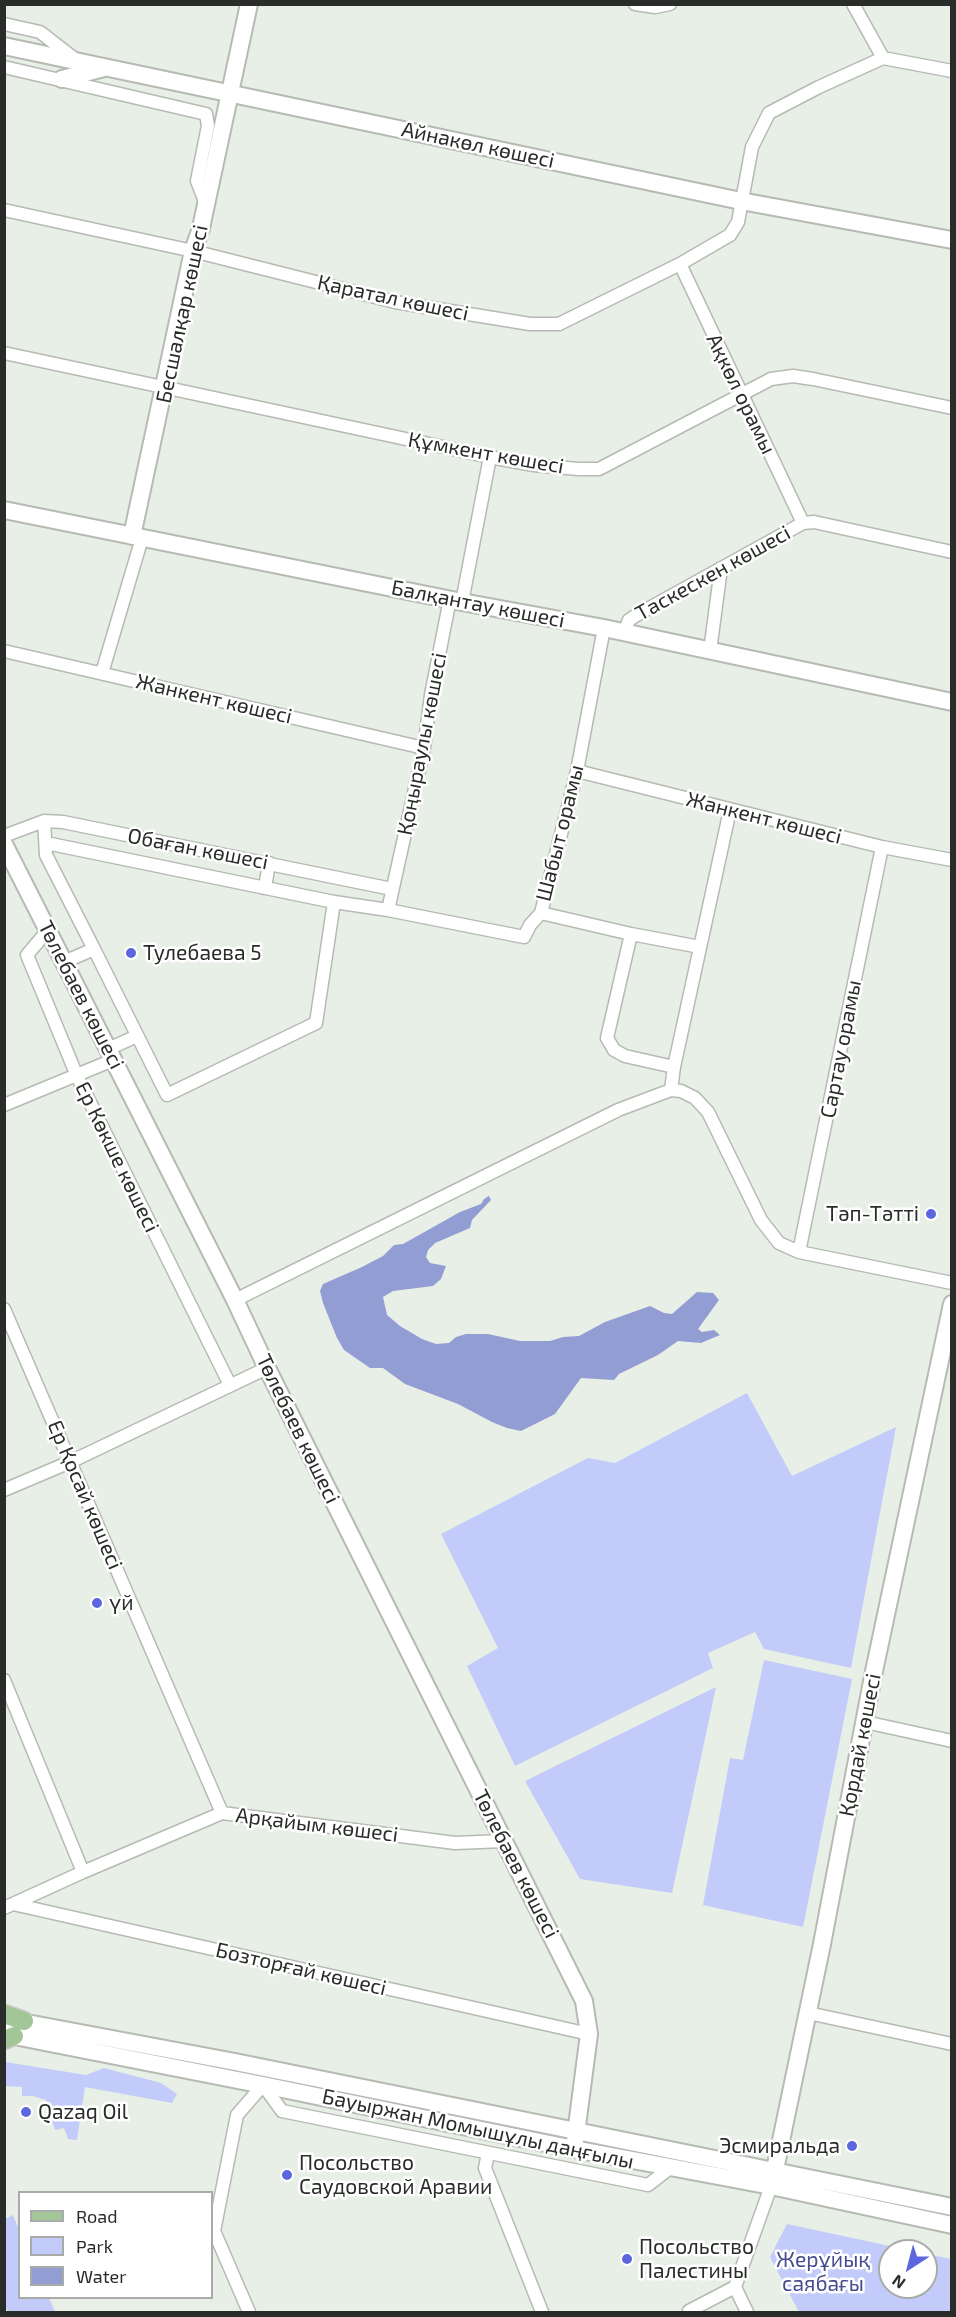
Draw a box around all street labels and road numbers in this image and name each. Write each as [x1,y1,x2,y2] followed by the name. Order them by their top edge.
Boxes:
[399,117,557,173] street label: Айнакөл көшесі
[151,223,213,405] street label: Бесшалқар көшесі
[315,270,471,326] street label: Қаратал көшесі
[701,330,781,458] street label: Ақкөл орамы
[406,427,566,479] street label: Құмкент көшесі
[631,520,795,626] street label: Таскескен көшесі
[389,575,567,633] street label: Балқантау көшесі
[392,651,452,837] street label: Қоңыраулы көшесі
[133,669,295,729] street label: Жанкент көшесі
[531,762,589,904] street label: Шабыт орамы
[684,786,844,850] street label: Жанкент көшесі
[125,823,271,875] street label: Обаған көшесі
[33,917,129,1073] street label: Төлебаев көшесі
[815,978,867,1120] street label: Сартау орамы
[70,1078,164,1236] street label: Ер Көкше көшесі
[251,1350,345,1508] street label: Төлебаев көшесі
[42,1417,128,1573] street label: Ер Қосай көшесі
[834,1671,886,1819] street label: Қордай көшесі
[468,1786,564,1942] street label: Төлебаев көшесі
[234,1803,400,1847] street label: Арқайым көшесі
[213,1937,389,2001] street label: Бозторғай көшесі
[320,2084,636,2174] street label: Бауыржан Момышұлы даңғылы

